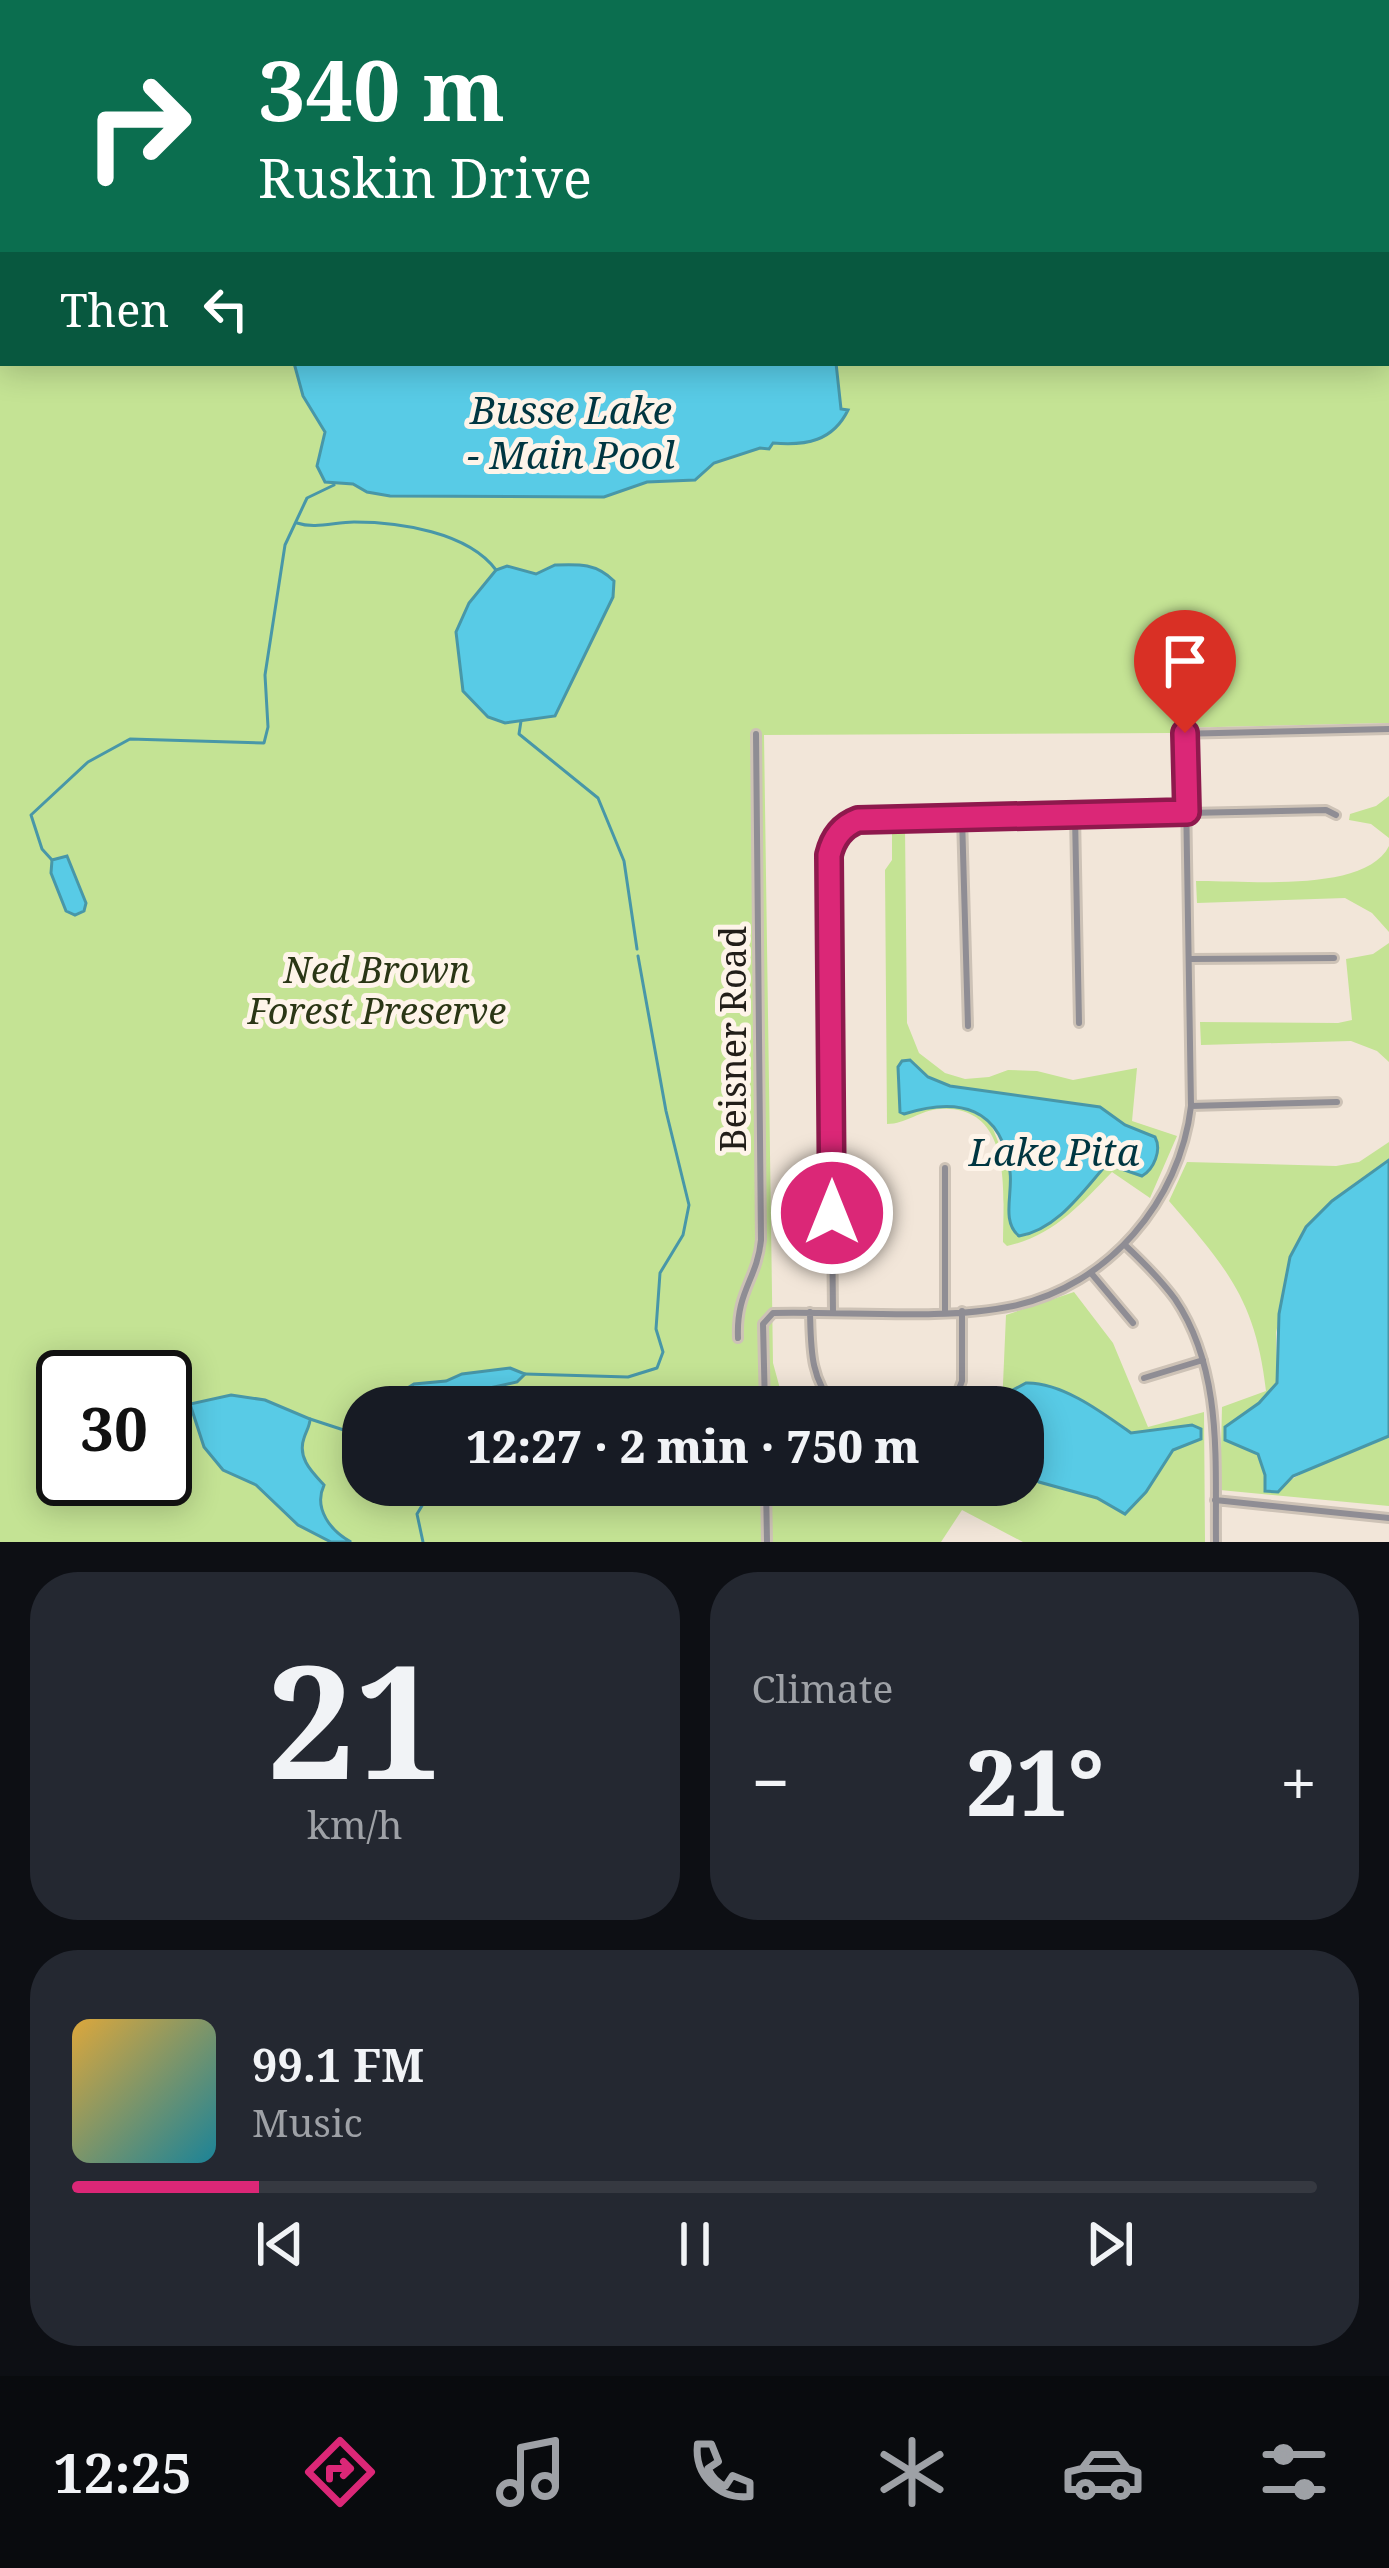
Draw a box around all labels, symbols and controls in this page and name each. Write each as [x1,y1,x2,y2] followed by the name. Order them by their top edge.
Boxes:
[258,31,505,146] text: 340 m
[60,48,216,204] icon: right
[258,140,592,214] text: Ruskin Drive
[193,276,259,342] icon: left
[60,279,169,340] text: Then
[467,382,675,480] water label: Busse Lake - Main Pool
[1134,610,1236,733] pin
[1152,628,1218,694] icon: arrive
[708,926,757,1152] street label: Beisner Road
[247,945,506,1035] park label: Ned Brown Forest Preserve
[968,1124,1140,1177] water label: Lake Pita
[769,1150,895,1276] position arrow
[36,1350,192,1506] speed limit sign: 30
[466,1415,920,1476] text: 12:27 · 2 min · 750 m
[267,1612,443,1825] text: 21
[752,1661,893,1714] text: Climate
[966,1720,1104,1842] text: 21°
[752,1736,790,1826] text: −
[1280,1736,1317,1826] text: +
[307,1797,403,1850] text: km/h
[252,2034,424,2095] text: 99.1 FM
[252,2095,363,2148] text: Music
[247,2211,313,2277] icon: previous
[662,2211,728,2277] icon: pause
[1077,2211,1143,2277] icon: next
[298,2430,382,2514] icon: directions
[489,2430,573,2514] icon: music
[680,2430,764,2514] icon: phone
[870,2430,954,2514] icon: climate
[1061,2430,1145,2514] icon: car
[1252,2430,1336,2514] icon: filters
[53,2435,192,2509] text: 12:25

